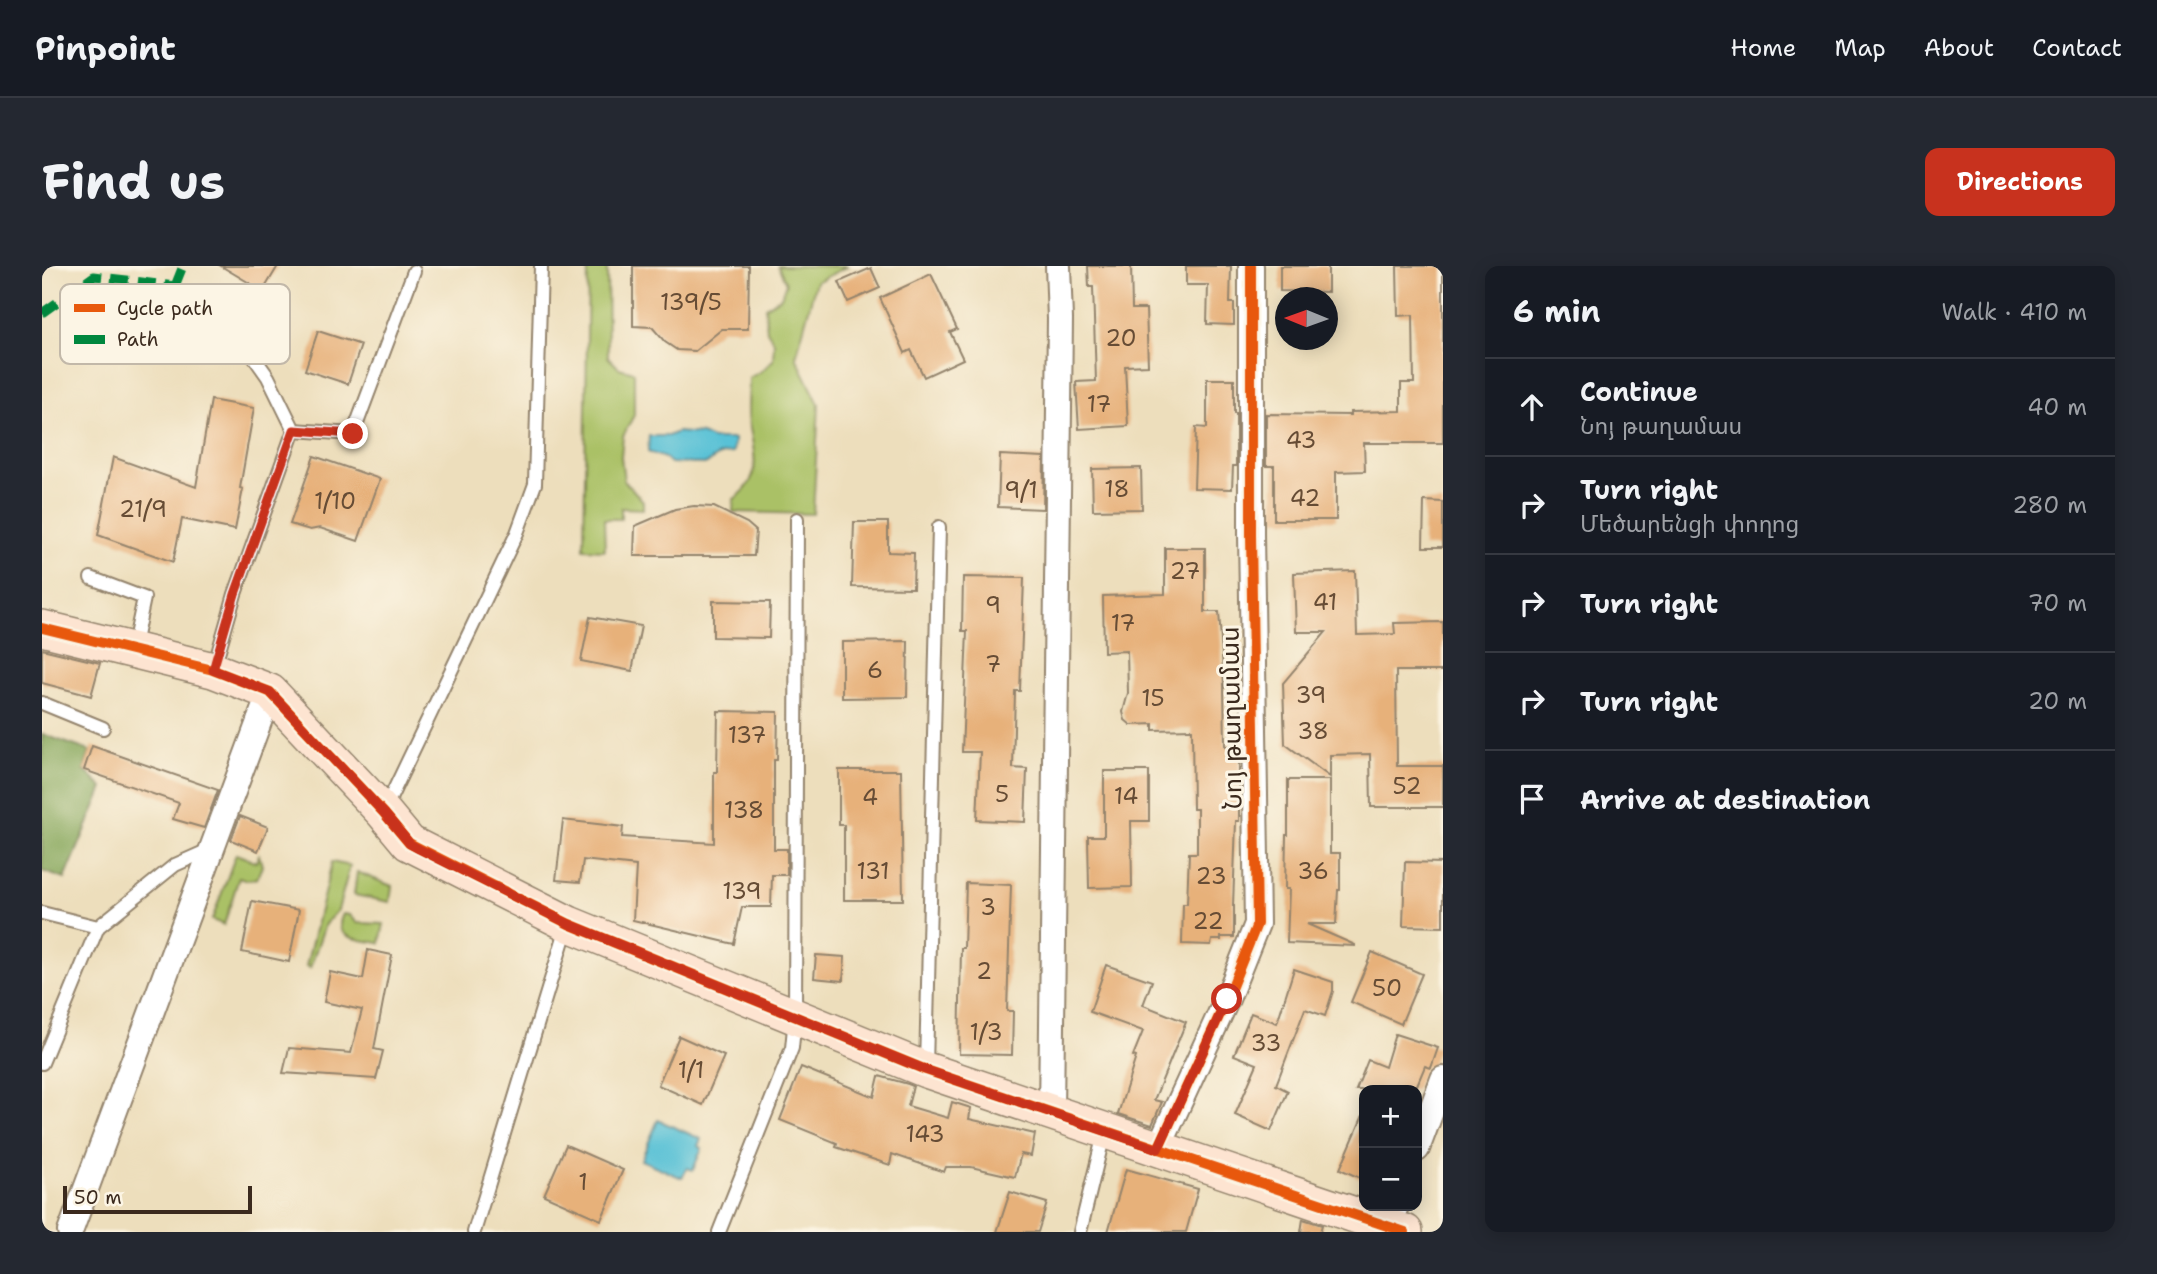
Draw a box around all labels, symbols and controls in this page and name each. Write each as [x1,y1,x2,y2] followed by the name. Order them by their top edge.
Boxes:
[35,26,176,71] text: Pinpoint
[1730,32,1796,64] text: Home
[1834,32,1886,64] text: Map
[1924,32,1994,64] text: About
[2032,32,2122,64] text: Contact
[1925,148,2115,216] button: Directions
[42,149,225,215] text: Find us
[60,284,290,364] legend
[660,287,722,317] house number: 139/5
[1275,287,1338,350] north arrow
[1513,291,1600,332] text: 6 min
[117,296,213,321] text: Cycle path
[1942,297,2087,327] text: Walk · 410 m
[1105,323,1137,353] house number: 20
[117,327,159,352] text: Path
[1580,374,1698,409] text: Continue
[1513,388,1551,426] icon: ahead
[1087,389,1111,419] house number: 17
[2027,392,2087,422] text: 40 m
[1580,411,1742,441] text: Նոյ թաղամաս
[337,418,368,449] route end
[1286,425,1316,455] house number: 43
[1580,472,1718,507] text: Turn right
[1104,474,1130,504] house number: 18
[1004,475,1038,505] house number: 9/1
[1290,483,1320,513] house number: 42
[314,486,356,516] house number: 1/10
[1513,486,1551,524] icon: right
[2012,490,2087,520] text: 280 m
[119,494,167,524] house number: 21/9
[1580,509,1799,539] text: Մեծարենցի փողոց
[1170,556,1200,586] house number: 27
[1513,584,1551,622] icon: right
[1580,586,1718,621] text: Turn right
[1313,587,1337,617] house number: 41
[2028,588,2087,618] text: 70 m
[985,590,1001,620] house number: 9
[1111,608,1135,638] house number: 17
[1211,626,1250,810] street label: Նոյ թաղամաս
[985,649,1001,679] house number: 7
[867,655,883,685] house number: 6
[1296,680,1326,710] house number: 39
[1513,682,1551,720] icon: right
[1141,683,1165,713] house number: 15
[1580,684,1718,719] text: Turn right
[2028,686,2087,716] text: 20 m
[1297,716,1329,746] house number: 38
[728,720,766,750] house number: 137
[1393,771,1422,801] house number: 52
[995,779,1009,809] house number: 5
[1513,780,1551,818] icon: arrive
[1114,781,1138,811] house number: 14
[862,782,878,812] house number: 4
[1580,782,1870,817] text: Arrive at destination
[724,795,764,825] house number: 138
[857,856,889,886] house number: 131
[1297,856,1329,886] house number: 36
[1195,861,1227,891] house number: 23
[722,876,762,906] house number: 139
[980,892,996,922] house number: 3
[1192,906,1224,936] house number: 22
[976,956,992,986] house number: 2
[1372,973,1402,1003] house number: 50
[1211,983,1242,1014] route start
[969,1017,1003,1047] house number: 1/3
[1251,1028,1281,1058] house number: 33
[678,1055,704,1085] house number: 1/1
[1359,1085,1422,1211] map controls
[1359,1085,1422,1148] button: +
[905,1119,945,1149] house number: 143
[1359,1148,1422,1211] button: −
[578,1167,588,1197] house number: 1
[63,1183,252,1215] scale bar
[74,1185,122,1210] text: 50 m

